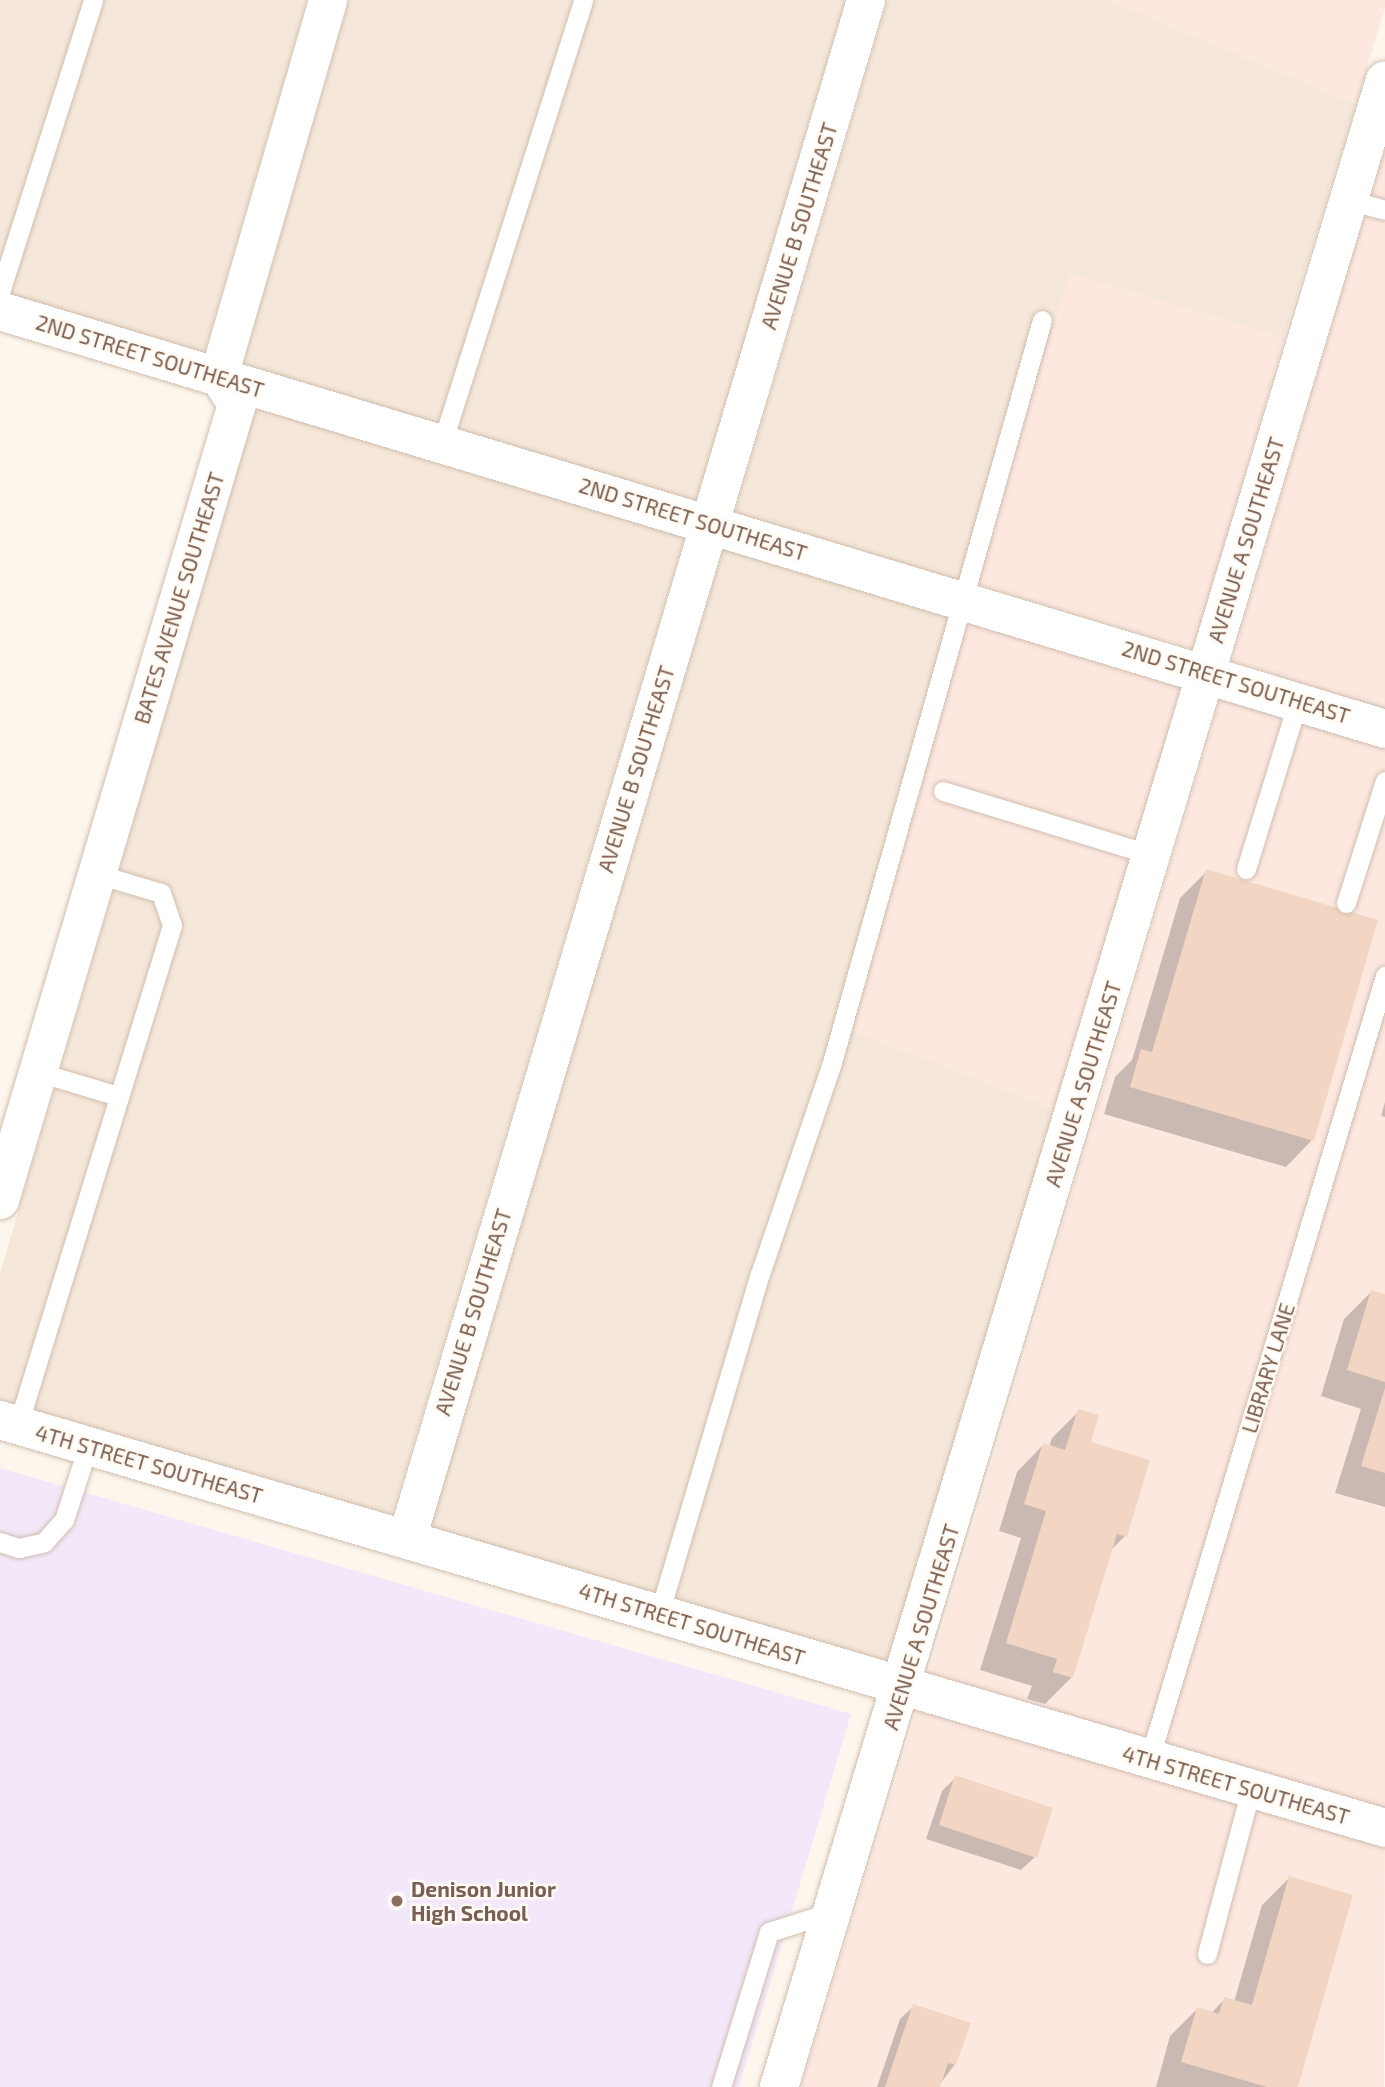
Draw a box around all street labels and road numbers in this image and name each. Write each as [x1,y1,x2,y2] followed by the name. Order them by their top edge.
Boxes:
[756,120,842,332] street label: AVENUE B SOUTHEAST
[33,309,267,403] street label: 2ND STREET SOUTHEAST
[1203,434,1289,646] street label: AVENUE A SOUTHEAST
[129,469,229,727] street label: BATES AVENUE SOUTHEAST
[576,472,810,566] street label: 2ND STREET SOUTHEAST
[1119,635,1353,729] street label: 2ND STREET SOUTHEAST
[593,663,679,875] street label: AVENUE B SOUTHEAST
[1040,978,1126,1190] street label: AVENUE A SOUTHEAST
[430,1206,516,1418] street label: AVENUE B SOUTHEAST
[1236,1300,1300,1436] street label: LIBRARY LANE
[32,1419,266,1509] street label: 4TH STREET SOUTHEAST
[878,1521,964,1733] street label: AVENUE A SOUTHEAST
[576,1577,808,1671] street label: 4TH STREET SOUTHEAST
[1119,1740,1353,1830] street label: 4TH STREET SOUTHEAST

